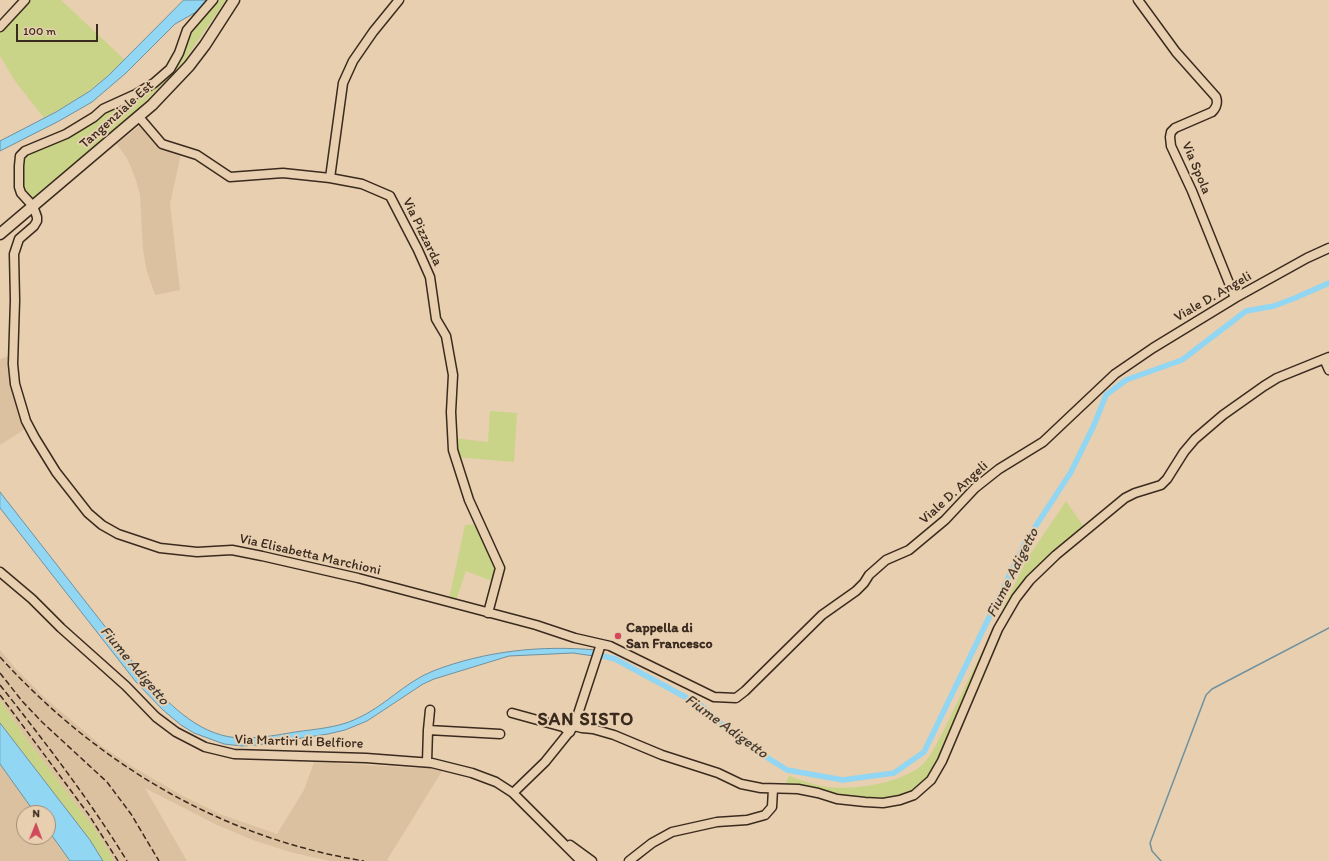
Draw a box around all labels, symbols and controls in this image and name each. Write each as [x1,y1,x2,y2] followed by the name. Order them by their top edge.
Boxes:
[18,16,100,42] scale bar
[23,24,56,38] text: 100 m
[77,77,157,153] street label: Tangenziale Est
[1177,139,1215,197] street label: Via Spola
[398,195,446,269] street label: Via Pizzarda
[1171,268,1255,326] street label: Viale D. Angeli
[916,458,992,528] street label: Viale D. Angeli
[983,525,1043,621] water label: Fiume Adigetto
[238,531,382,579] street label: Via Elisabetta Marchioni
[626,620,713,652] place label: Cappella di San Francesco
[96,623,172,709] water label: Fiume Adigetto
[613,631,623,641] marker: Cappella di San Francesco
[681,691,771,763] water label: Fiume Adigetto
[538,709,634,731] district label: SAN SISTO
[234,731,364,753] street label: Via Martiri di Belfiore
[16,805,56,845] north arrow
[32,807,40,820] text: N

